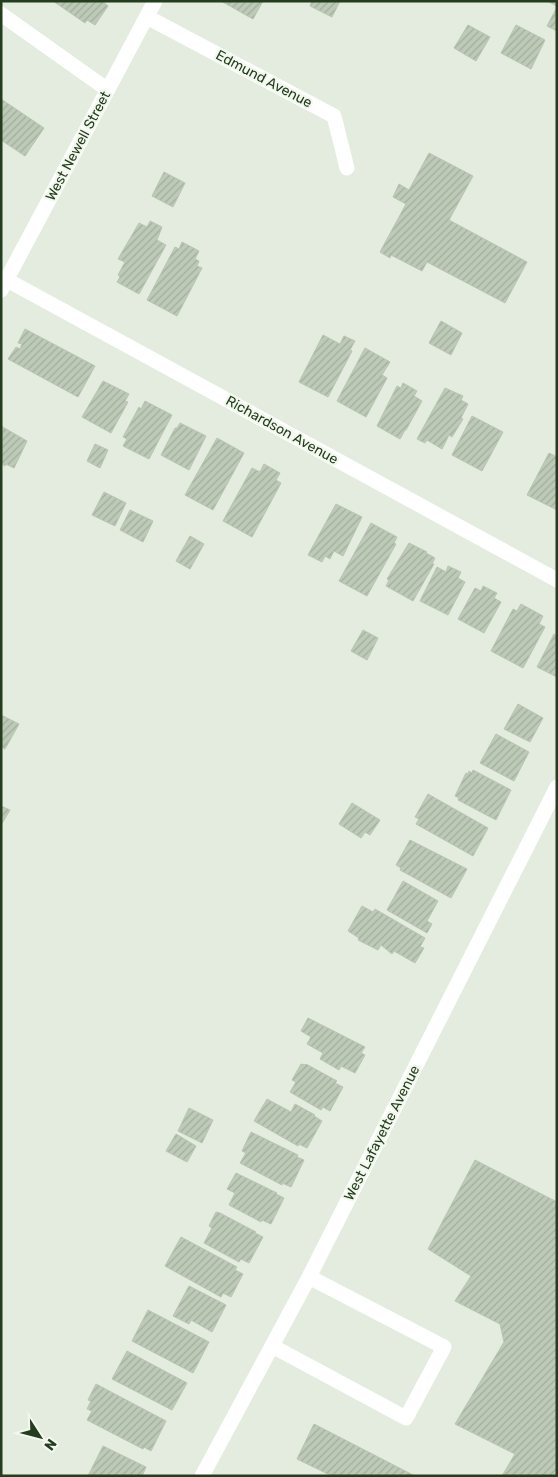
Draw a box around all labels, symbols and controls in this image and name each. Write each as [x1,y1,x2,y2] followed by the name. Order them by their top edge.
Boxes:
[213,46,315,112] street label: Edmund Avenue
[42,88,114,204] street label: West Newell Street
[223,392,341,468] street label: Richardson Avenue
[341,1062,424,1203] street label: West Lafayette Avenue
[15,1412,65,1462] north arrow
[40,1435,60,1453] text: N

